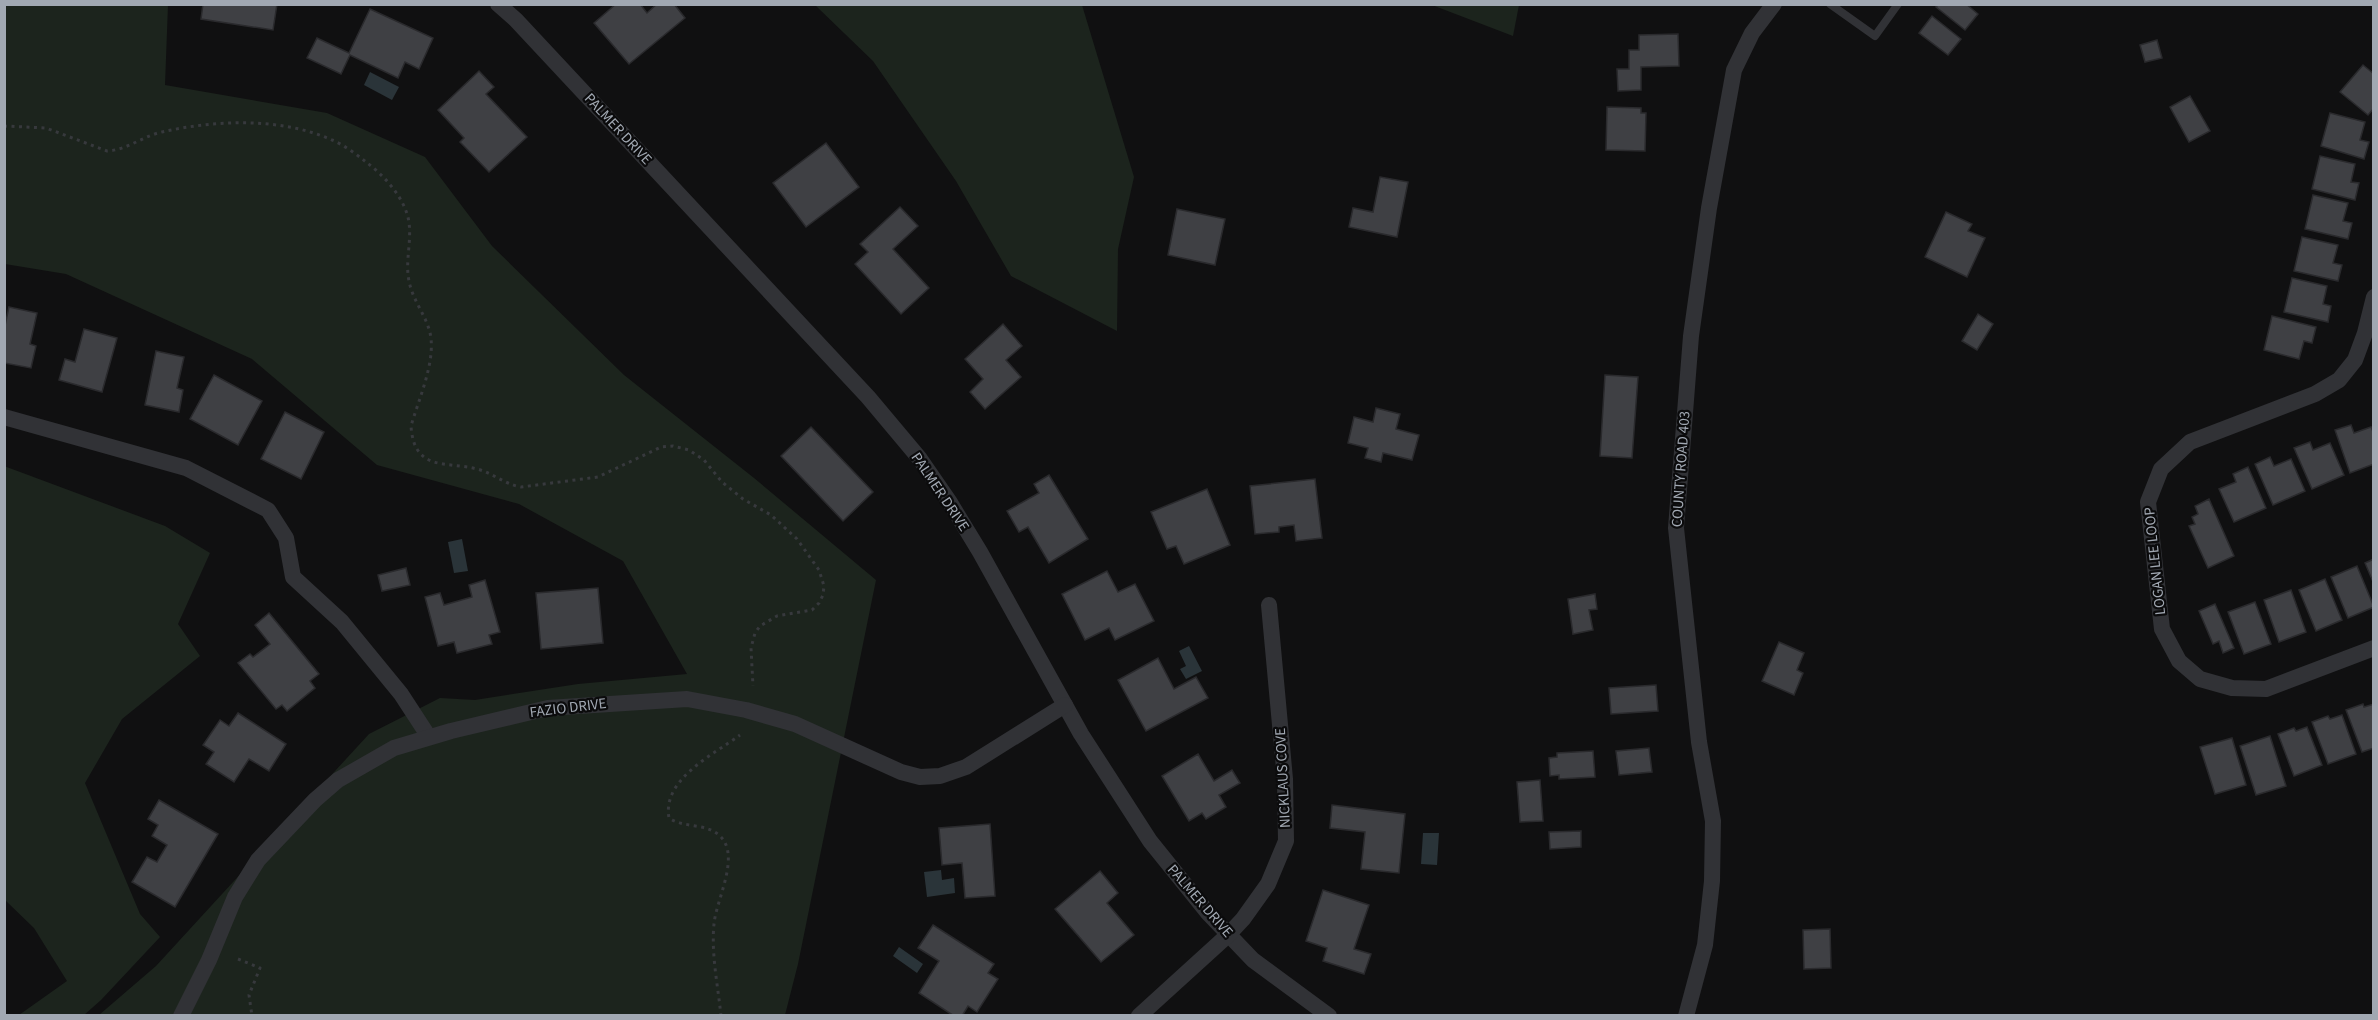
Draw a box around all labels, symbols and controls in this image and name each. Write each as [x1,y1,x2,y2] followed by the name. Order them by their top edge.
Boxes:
[579,89,657,169] street label: PALMER DRIVE
[1666,410,1696,528] street label: COUNTY ROAD 403
[906,448,974,536] street label: PALMER DRIVE
[2139,506,2171,616] street label: LOGAN LEE LOOP
[528,693,608,723] street label: FAZIO DRIVE
[1270,727,1296,829] street label: NICKLAUS COVE
[1162,860,1238,942] street label: PALMER DRIVE

